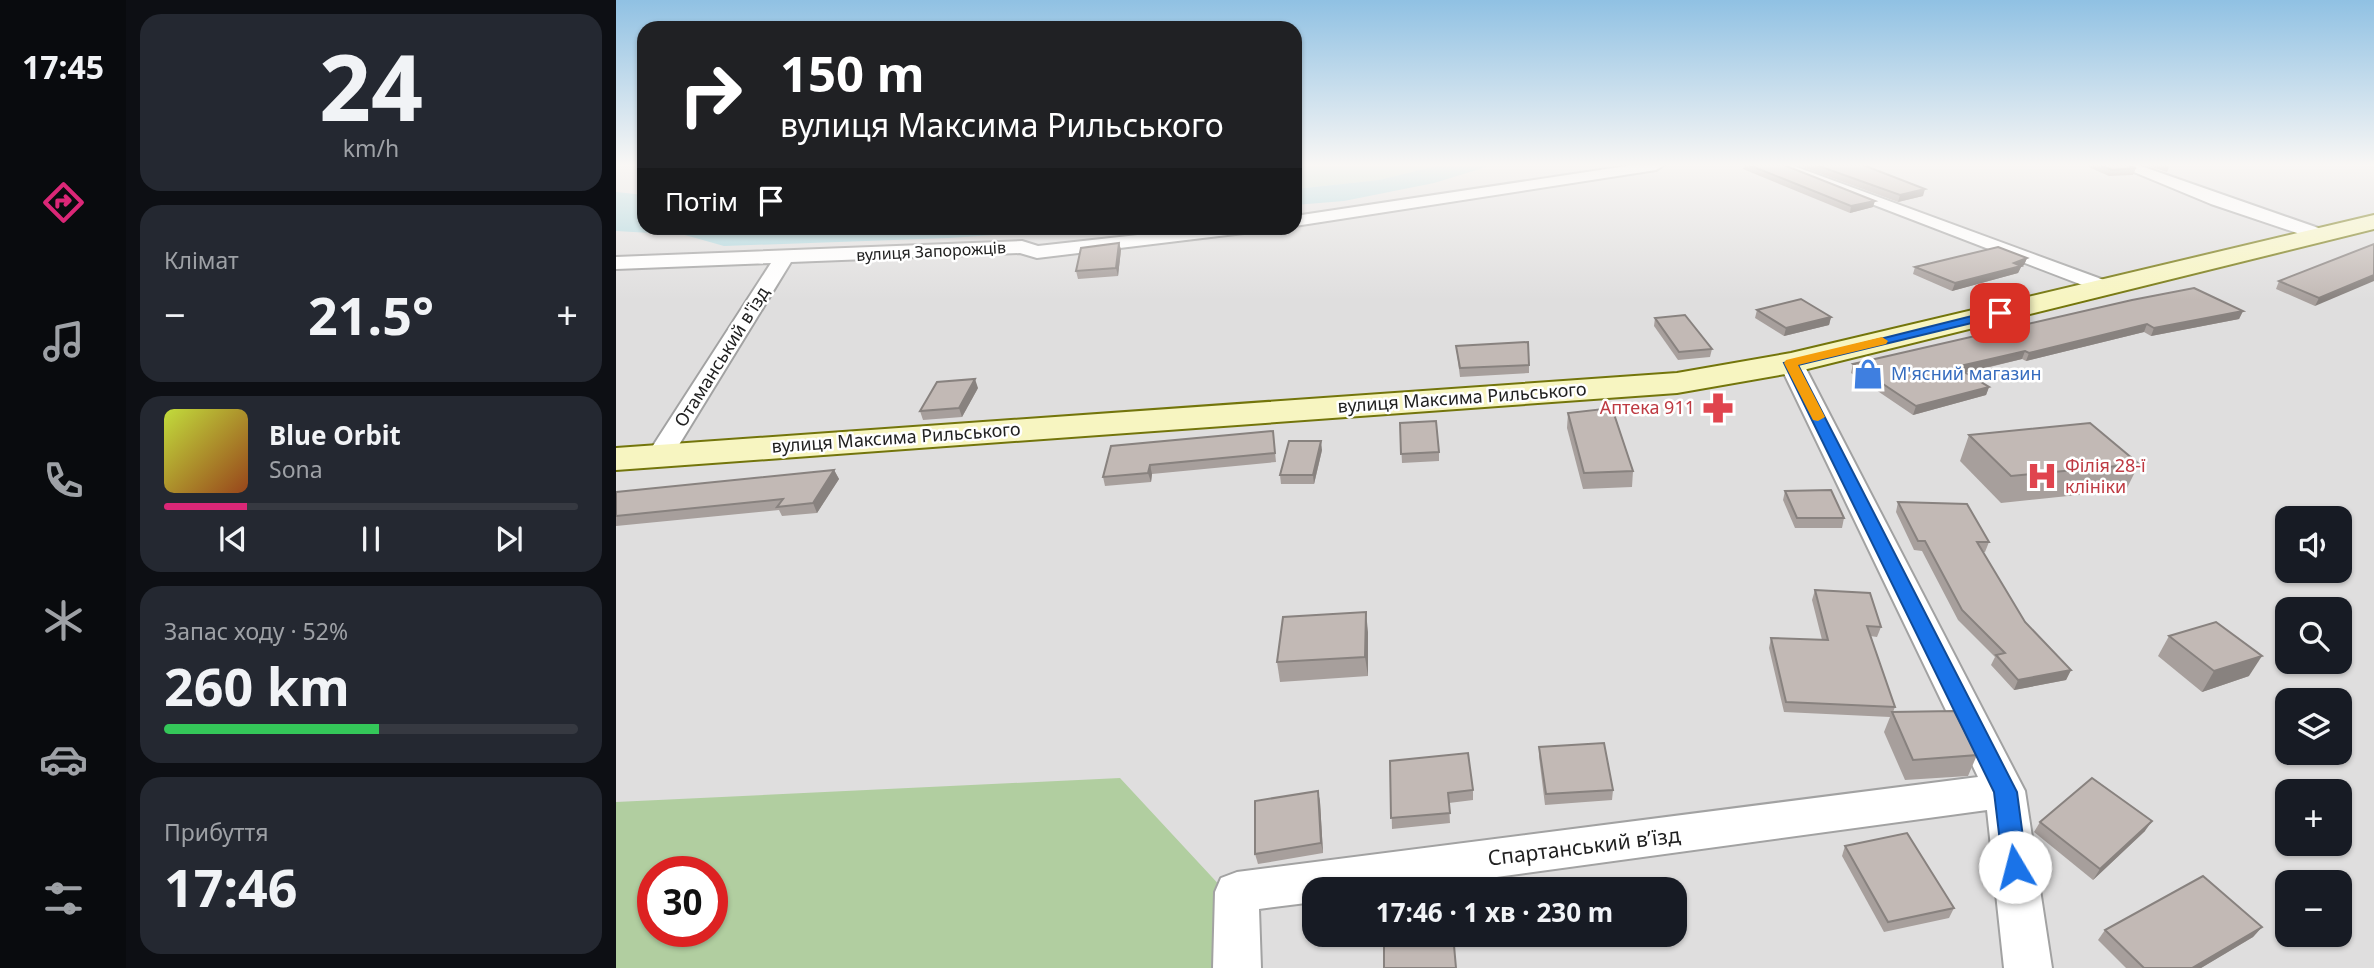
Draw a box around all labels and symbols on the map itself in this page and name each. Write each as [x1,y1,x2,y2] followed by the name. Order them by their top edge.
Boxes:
[855,236,1007,266] street label: вулиця Запорожців
[668,282,774,431] street label: Отаманський в'їзд
[1970,283,2030,343] pin
[1851,357,1885,391] shop icon: М'ясний магазин
[1891,361,2041,385] place label: М'ясний магазин
[1337,376,1587,418] street label: вулиця Максима Рильського
[1701,391,1735,425] pharmacy icon: Аптека 911
[1600,395,1695,419] place label: Аптека 911
[771,416,1021,458] street label: вулиця Максима Рильського
[2065,453,2146,498] place label: Філія 28-ї клініки
[2025,459,2059,493] hospital icon: Філія 28-ї клініки
[1486,820,1682,872] street label: Спартанський в’їзд
[1978,830,2052,904] position arrow
[637,856,728,947] speed limit sign: 30

